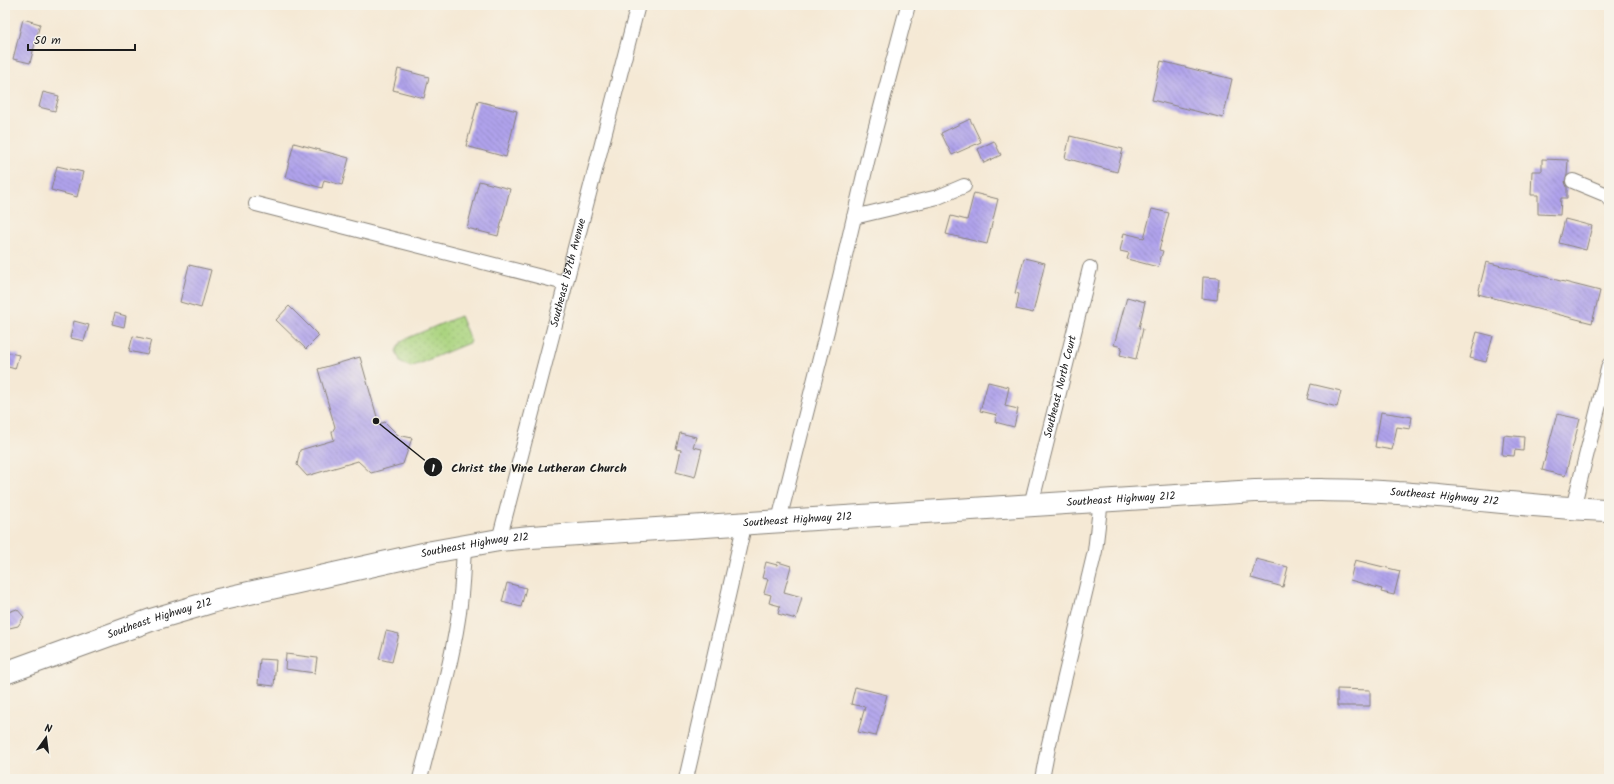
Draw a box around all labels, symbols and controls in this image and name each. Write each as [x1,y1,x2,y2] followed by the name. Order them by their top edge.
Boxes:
[28,26,135,52] scale bar
[34,31,61,50] text: 50 m
[546,216,591,329] street label: Southeast 187th Avenue
[1039,333,1082,440] street label: Southeast North Court
[423,455,635,479] callout: Christ the Vine Lutheran Church
[431,459,435,478] text: 1
[451,459,627,478] text: Christ the Vine Lutheran Church
[1389,483,1500,511] street label: Southeast Highway 212
[1066,487,1176,512] street label: Southeast Highway 212
[743,508,853,533] street label: Southeast Highway 212
[419,528,530,563] street label: Southeast Highway 212
[105,593,214,644] street label: Southeast Highway 212
[26,718,66,758] north arrow
[43,720,54,739] text: N

